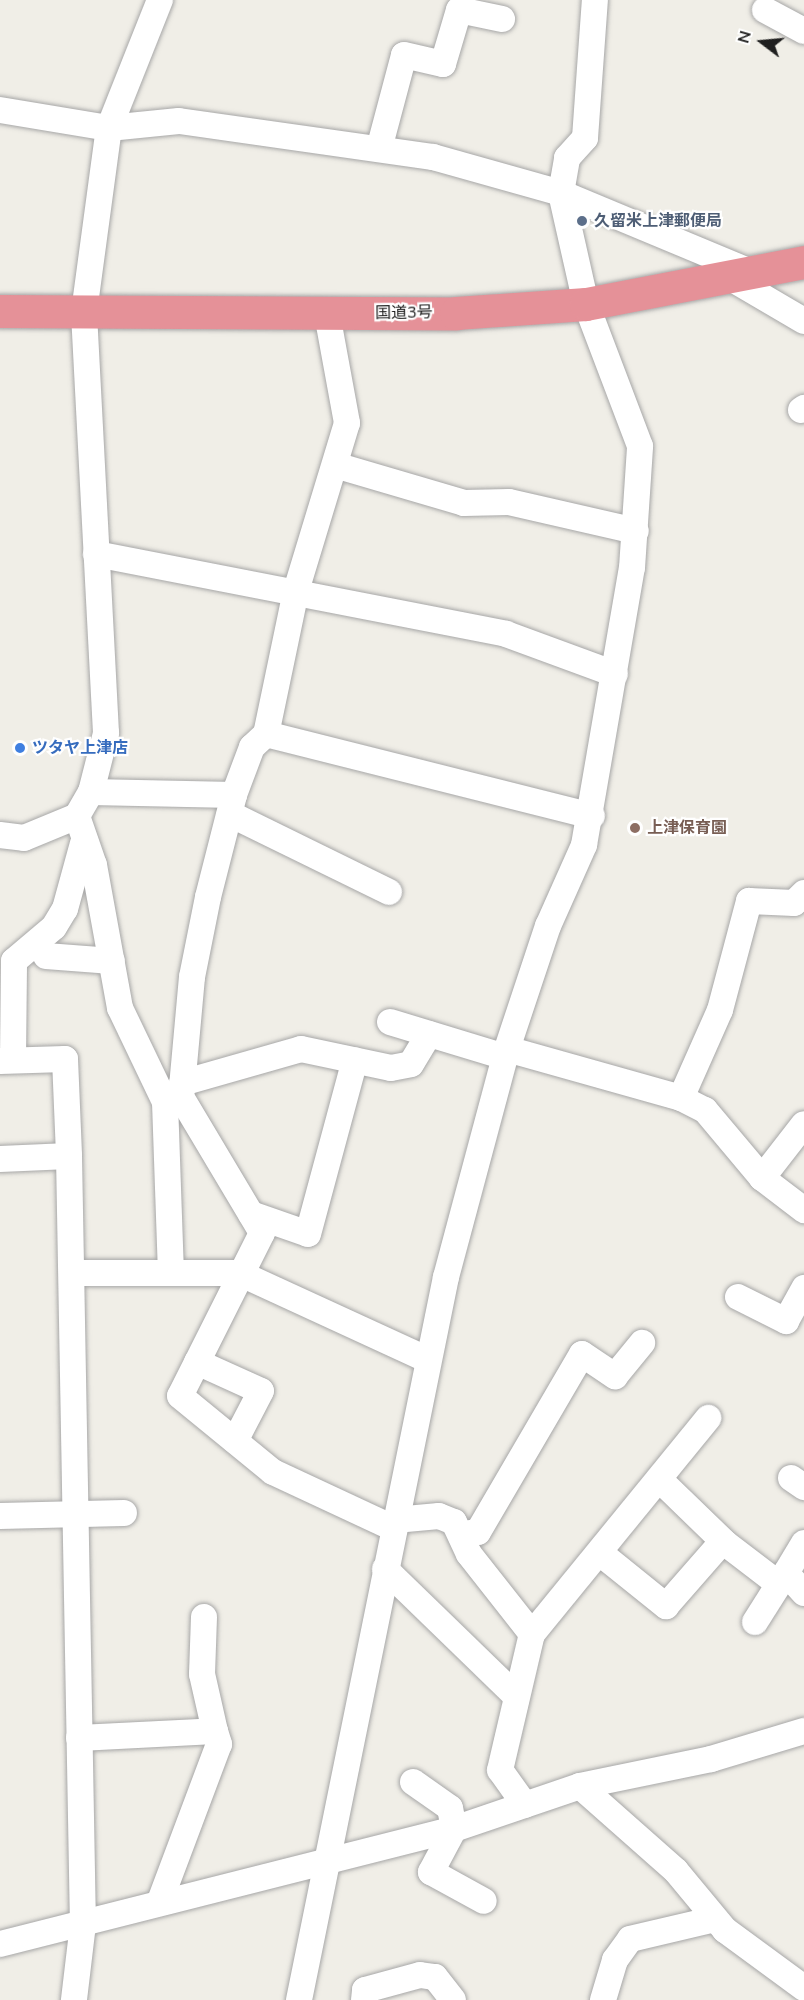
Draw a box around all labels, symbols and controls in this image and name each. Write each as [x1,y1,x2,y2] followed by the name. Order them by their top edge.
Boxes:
[732,12,792,72] north arrow
[732,28,757,46] text: N
[594,211,722,231] place label: 久留米上津郵便局
[575,214,589,228] marker: 久留米上津郵便局
[375,303,433,323] street label: 国道3号
[32,738,128,758] place label: ツタヤ上津店
[13,741,27,755] marker: ツタヤ上津店
[647,818,727,838] place label: 上津保育園
[628,821,642,835] marker: 上津保育園

